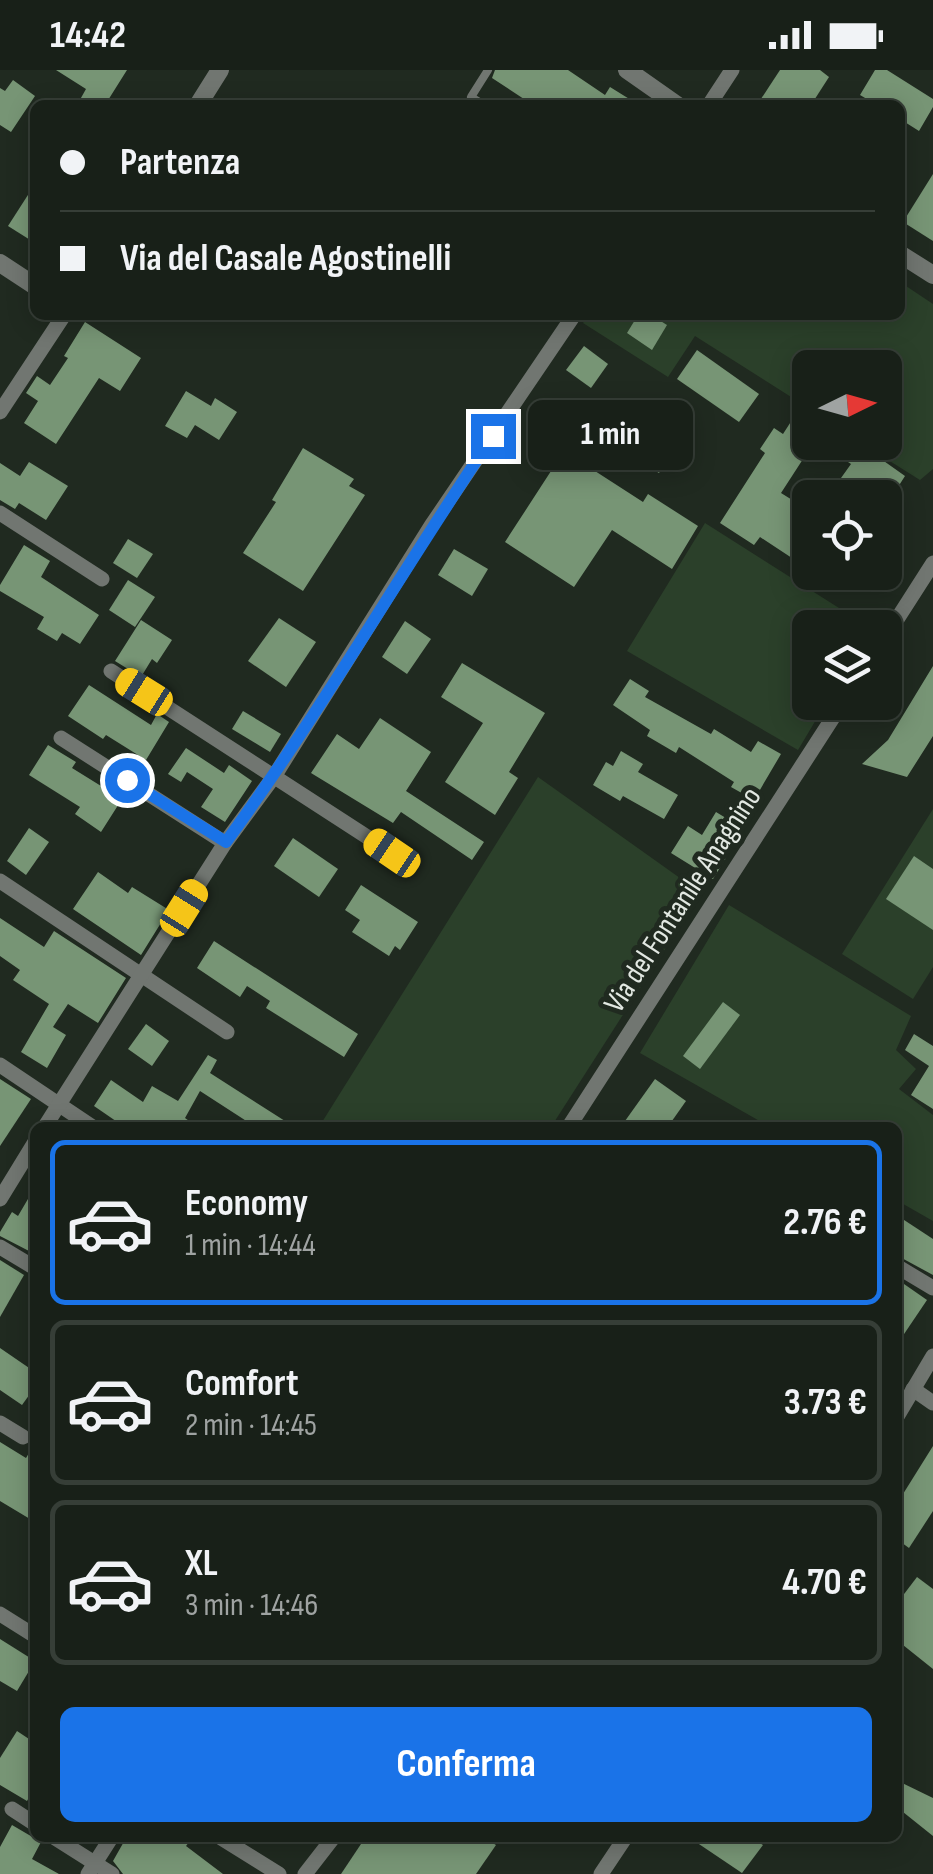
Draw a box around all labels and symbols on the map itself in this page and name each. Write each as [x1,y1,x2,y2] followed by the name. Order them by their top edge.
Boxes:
[792,350,902,460] north arrow
[528,401,693,471] callout: 1 min
[471,414,516,459] route end
[111,663,177,721] car
[105,758,150,803] route start
[597,780,769,1020] street label: Via del Fontanile Anagnino
[359,824,425,882] car
[155,875,213,941] car

